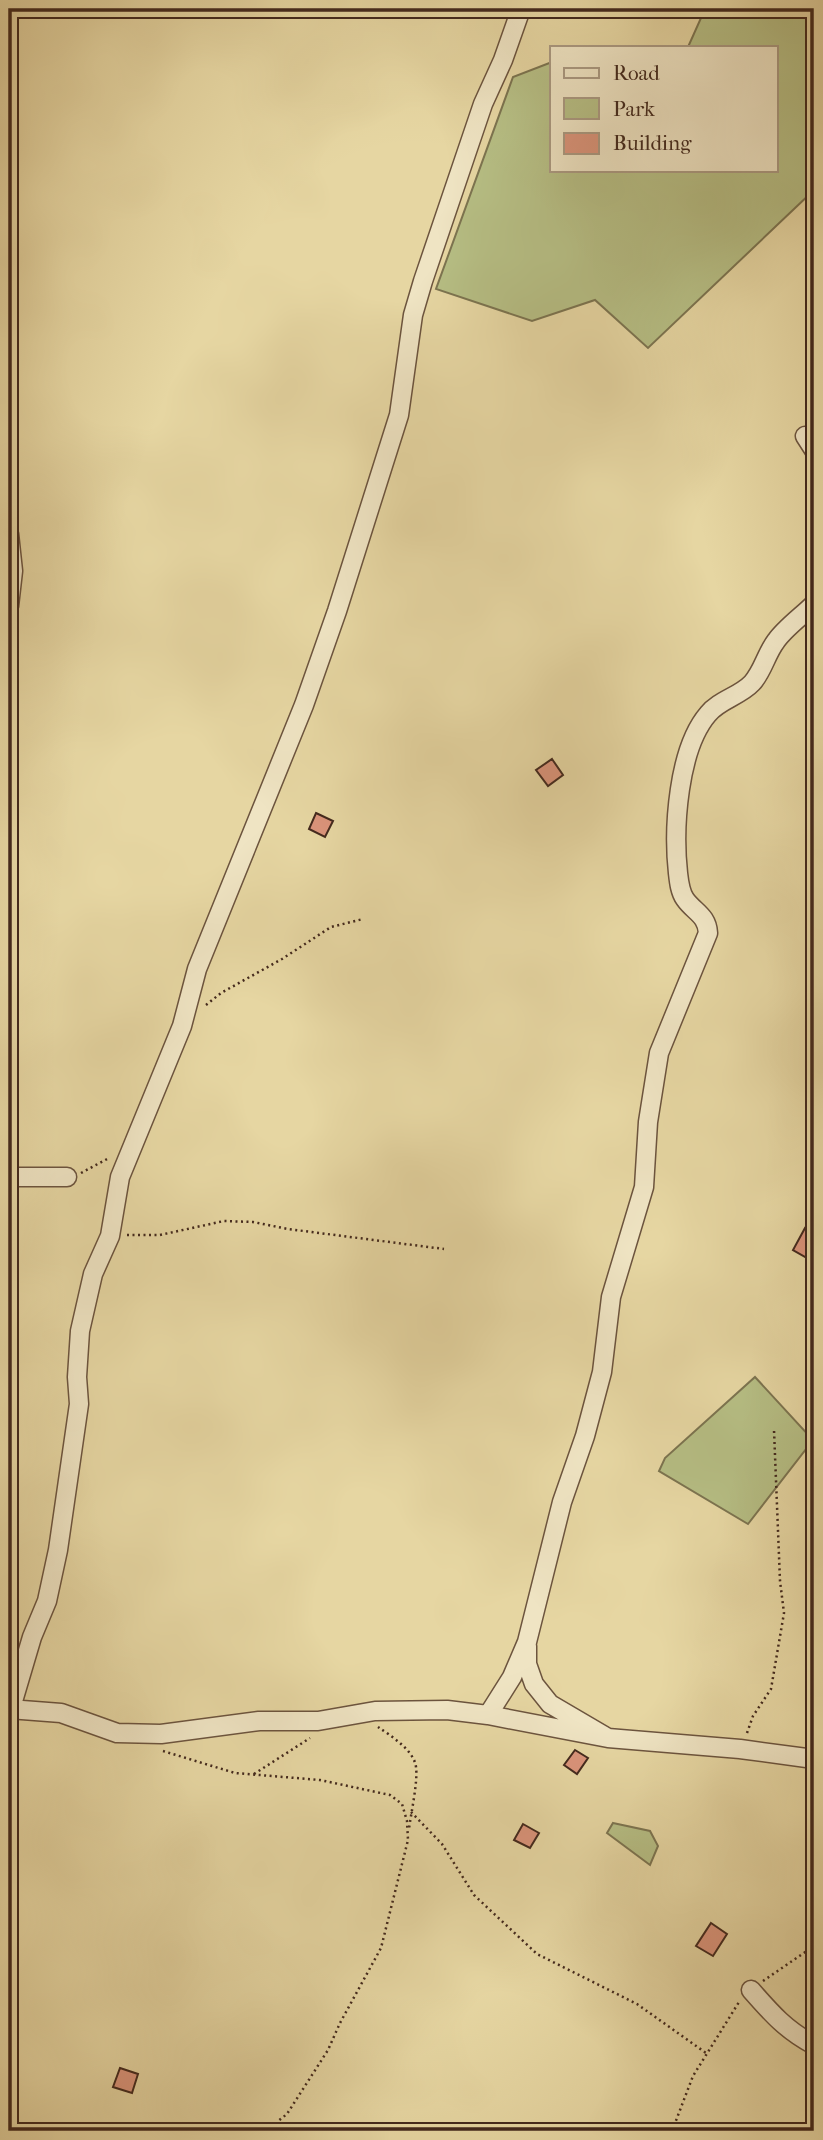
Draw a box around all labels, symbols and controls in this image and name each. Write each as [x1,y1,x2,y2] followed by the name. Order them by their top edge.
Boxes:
[550,46,778,172] legend
[613,61,660,85] text: Road
[613,97,655,121] text: Park
[613,131,692,155] text: Building

